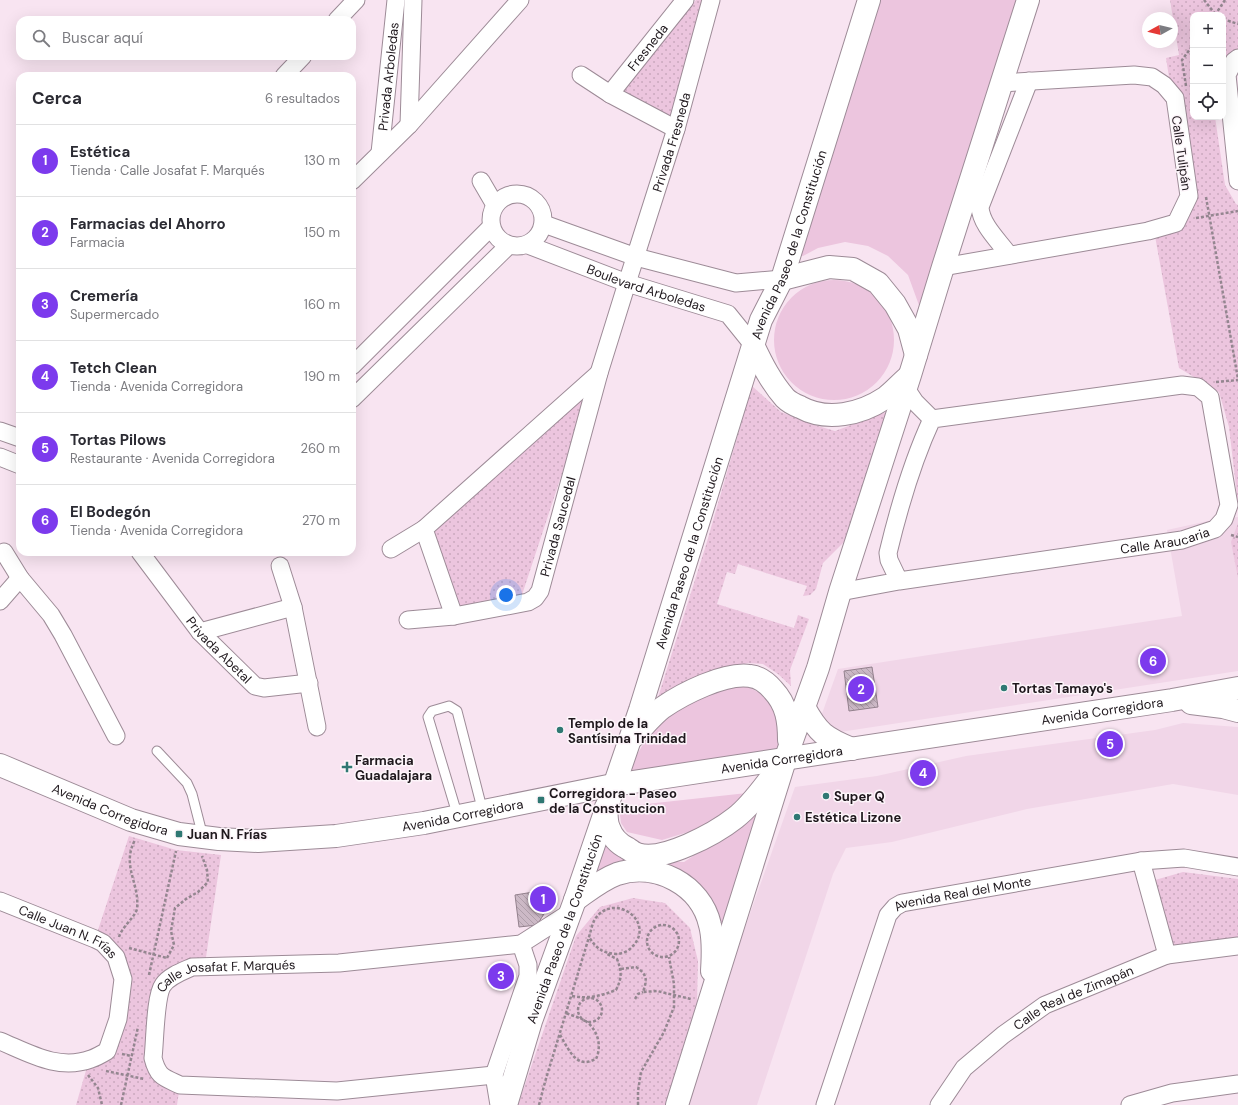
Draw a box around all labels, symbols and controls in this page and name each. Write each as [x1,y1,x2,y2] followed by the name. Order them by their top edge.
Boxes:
[1142,12,1178,48] north arrow
[1190,12,1226,120] map controls
[1190,12,1226,48] button: +
[16,16,356,60] search box
[624,20,672,74] street label: Fresneda
[374,21,403,132] street label: Privada Arboledas
[30,27,52,49] icon: search
[62,28,143,48] text: Buscar aquí
[1190,48,1226,84] button: −
[1190,84,1226,120] button: locate
[32,87,82,109] text: Cerca
[265,90,340,107] text: 6 resultados
[649,90,695,194] street label: Privada Fresneda
[1168,114,1195,192] street label: Calle Tulipán
[70,142,130,162] text: Estética
[748,148,831,342] street label: Avenida Paseo de la Constitución
[43,152,47,169] text: 1
[304,152,340,169] text: 130 m
[70,162,265,179] text: Tienda · Calle Josafat F. Marqués
[70,214,226,234] text: Farmacias del Ahorro
[41,224,49,241] text: 2
[304,224,340,241] text: 150 m
[70,234,125,251] text: Farmacia
[584,260,708,316] street label: Boulevard Arboledas
[70,286,138,306] text: Cremería
[41,296,49,313] text: 3
[304,296,340,313] text: 160 m
[70,306,159,323] text: Supermercado
[70,358,157,378] text: Tetch Clean
[41,368,49,385] text: 4
[304,368,340,385] text: 190 m
[70,378,243,395] text: Tienda · Avenida Corregidora
[70,430,166,450] text: Tortas Pilows
[41,440,49,457] text: 5
[300,440,340,457] text: 260 m
[70,450,275,467] text: Restaurante · Avenida Corregidora
[651,455,727,651] street label: Avenida Paseo de la Constitución
[536,475,580,578] street label: Privada Saucedal
[70,502,151,522] text: El Bodegón
[41,512,49,529] text: 6
[302,512,340,529] text: 270 m
[70,522,243,539] text: Tienda · Avenida Corregidora
[1119,523,1212,558] street label: Calle Araucaria
[496,585,516,605] your location
[182,613,255,687] street label: Privada Abetal
[1140,646,1166,676] pin: 6
[848,674,874,704] pin: 2
[1012,680,1113,697] place label: Tortas Tamayo's
[999,683,1009,693] marker: Tortas Tamayo's
[1040,693,1164,729] street label: Avenida Corregidora
[568,715,686,747] place label: Templo de la Santísima Trinidad
[555,725,565,735] marker: Templo de la Santísima Trinidad
[1097,729,1123,759] pin: 5
[720,742,844,777] street label: Avenida Corregidora
[355,752,432,784] place label: Farmacia Guadalajara
[910,758,936,788] pin: 4
[342,762,352,772] marker: Farmacia Guadalajara
[49,780,170,839] street label: Avenida Corregidora
[549,785,677,817] place label: Corregidora - Paseo de la Constitucion
[834,788,885,805] place label: Super Q
[821,791,831,801] marker: Super Q
[401,795,525,835] street label: Avenida Corregidora
[536,795,546,805] marker: Corregidora - Paseo de la Constitucion
[805,809,901,826] place label: Estética Lizone
[792,812,802,822] marker: Estética Lizone
[187,826,267,843] place label: Juan N. Frías
[174,829,184,839] marker: Juan N. Frías
[523,831,606,1026] street label: Avenida Paseo de la Constitución
[890,872,1033,915] street label: Avenida Real del Monte
[530,884,556,914] pin: 1
[16,901,121,962] street label: Calle Juan N. Frías
[153,956,296,995] street label: Calle Josafat F. Marqués
[488,961,514,991] pin: 3
[1010,962,1136,1034] street label: Calle Real de Zimapán

